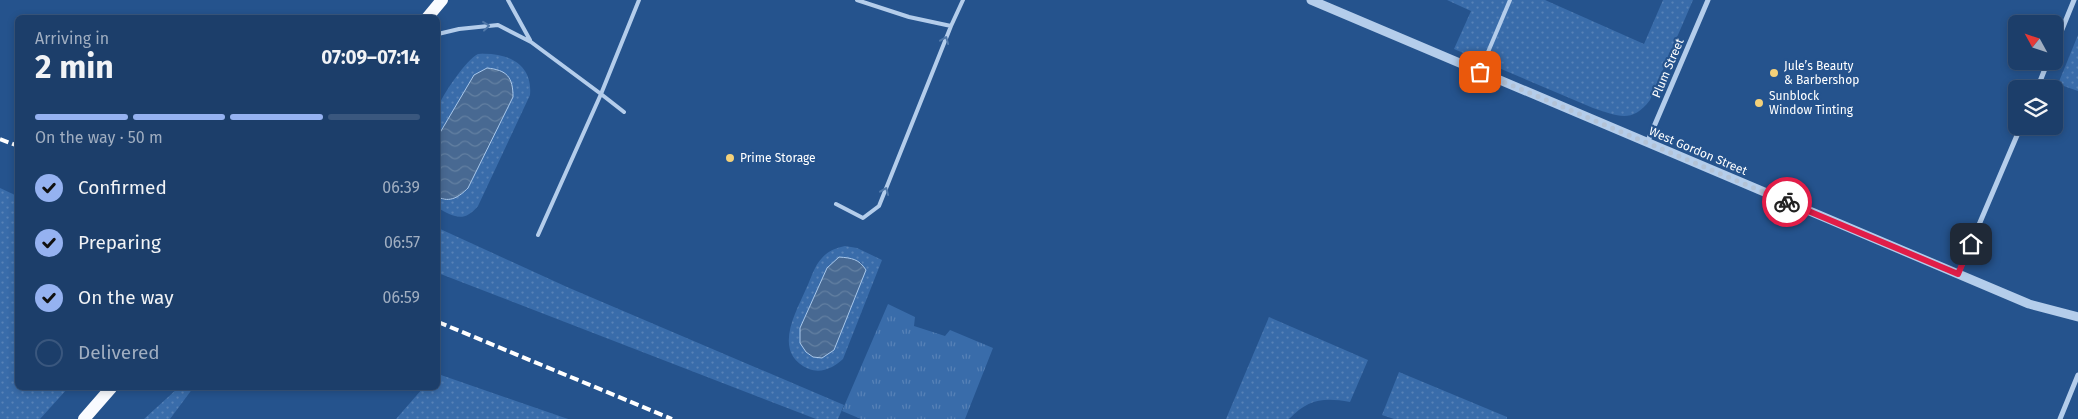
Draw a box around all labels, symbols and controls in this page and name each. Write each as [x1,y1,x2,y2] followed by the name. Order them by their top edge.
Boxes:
[2008,15,2062,70] north arrow
[2008,15,2063,135] map controls
[482,21,490,32] one-way arrow
[35,29,109,48] text: Arriving in
[1649,35,1687,100] street label: Plum Street
[939,36,949,45] one-way arrow
[321,46,420,69] text: 07:09–07:14
[35,48,114,86] text: 2 min
[1459,51,1501,93] pin
[1466,58,1494,86] icon: bag
[1784,59,1859,87] place label: Jule’s Beauty & Barbershop
[1768,67,1780,79] marker: Jule’s Beauty & Barbershop
[2008,80,2063,135] button: layers
[1769,89,1854,117] place label: Sunblock Window Tinting
[1753,97,1765,109] marker: Sunblock Window Tinting
[1647,124,1750,178] street label: West Gordon Street
[35,128,163,147] text: On the way · 50 m
[740,151,816,165] place label: Prime Storage
[724,152,736,164] marker: Prime Storage
[35,174,63,202] icon: check
[78,176,167,199] text: Confirmed
[1762,177,1812,227] courier
[382,178,420,197] text: 06:39
[879,187,889,196] one-way arrow
[1773,188,1801,216] icon: bike
[1950,223,1992,265] pin
[35,229,63,257] icon: check
[1957,230,1985,258] icon: home
[78,231,161,254] text: Preparing
[384,233,420,252] text: 06:57
[35,284,63,312] icon: check
[78,286,174,309] text: On the way
[382,288,420,307] text: 06:59
[78,341,160,364] text: Delivered

